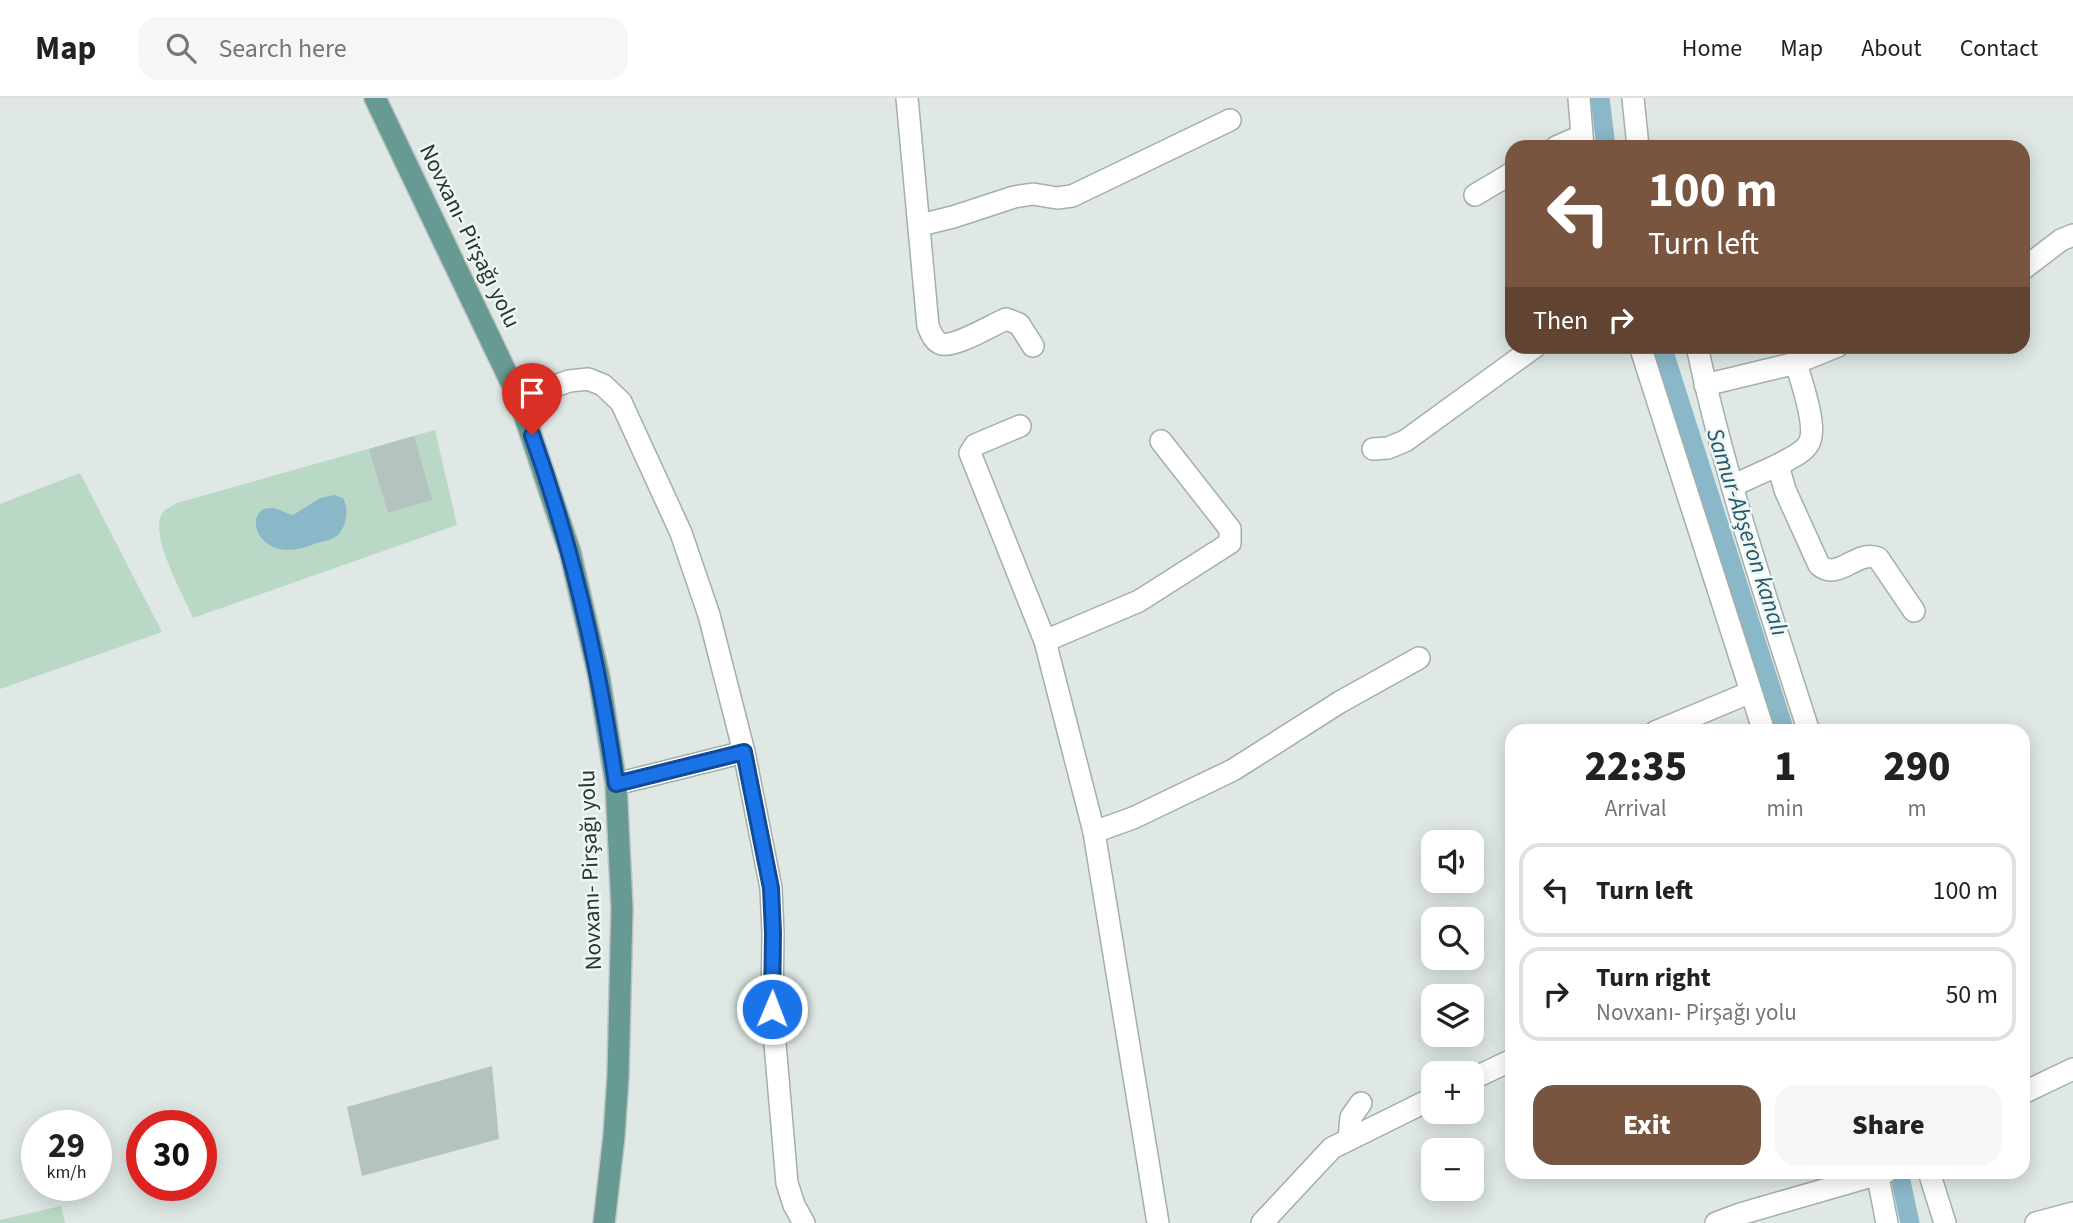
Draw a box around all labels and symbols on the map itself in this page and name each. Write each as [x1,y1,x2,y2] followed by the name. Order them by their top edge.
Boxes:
[411,139,529,333] street label: Novxanı- Pirşağı yolu
[502,363,562,435] pin
[1697,424,1797,640] water label: Samur-Abşeron kanalı
[570,769,610,971] street label: Novxanı- Pirşağı yolu
[735,972,809,1046] position arrow
[126,1110,217,1201] speed limit sign: 30

